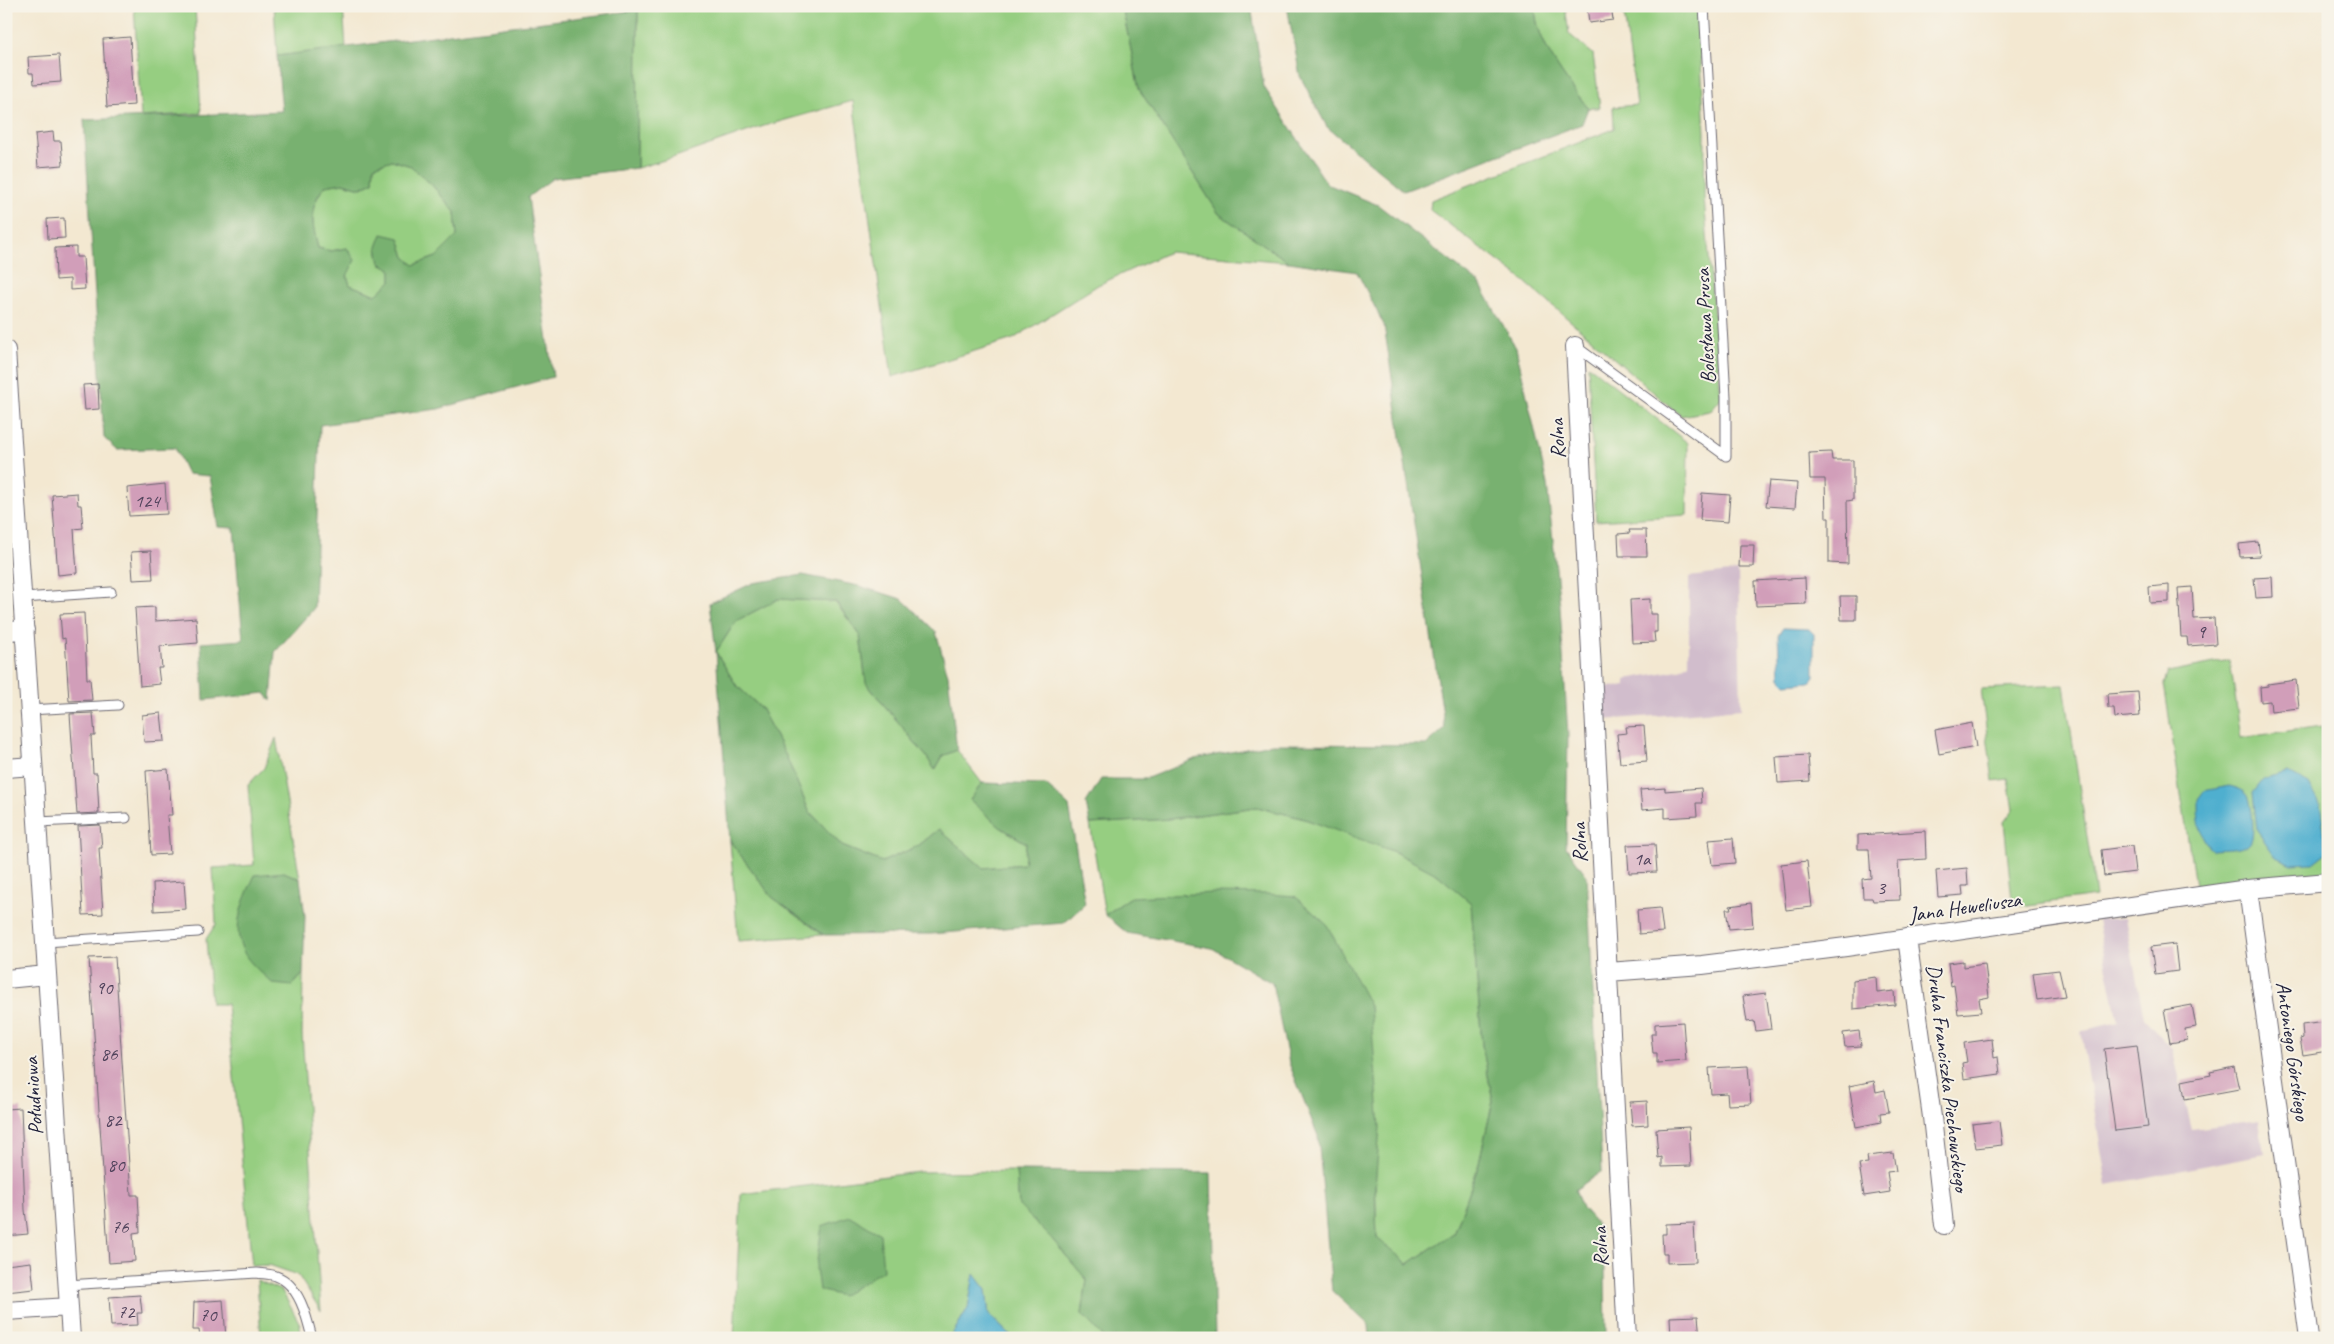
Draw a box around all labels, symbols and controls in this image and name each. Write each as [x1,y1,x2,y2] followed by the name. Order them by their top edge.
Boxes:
[1689,266,1721,384] street label: Bolesława Prusa
[1543,417,1571,460] street label: Rolna
[134,489,162,513] house number: 124
[2197,620,2207,644] house number: 9
[1565,821,1593,864] street label: Rolna
[1634,847,1652,871] house number: 1a
[1877,876,1887,900] house number: 3
[1906,886,2025,928] street label: Jana Heweliusza
[1921,963,1975,1196] street label: Druha Franciszka Piechowskiego
[95,976,114,1000] house number: 90
[2270,980,2316,1124] street label: Antoniego Górskiego
[100,1042,119,1066] house number: 86
[17,1054,49,1136] street label: Południowa
[104,1108,123,1132] house number: 82
[107,1153,126,1177] house number: 80
[111,1215,130,1239] house number: 76
[1586,1225,1614,1268] street label: Rolna
[117,1300,136,1324] house number: 72
[199,1303,218,1327] house number: 70

